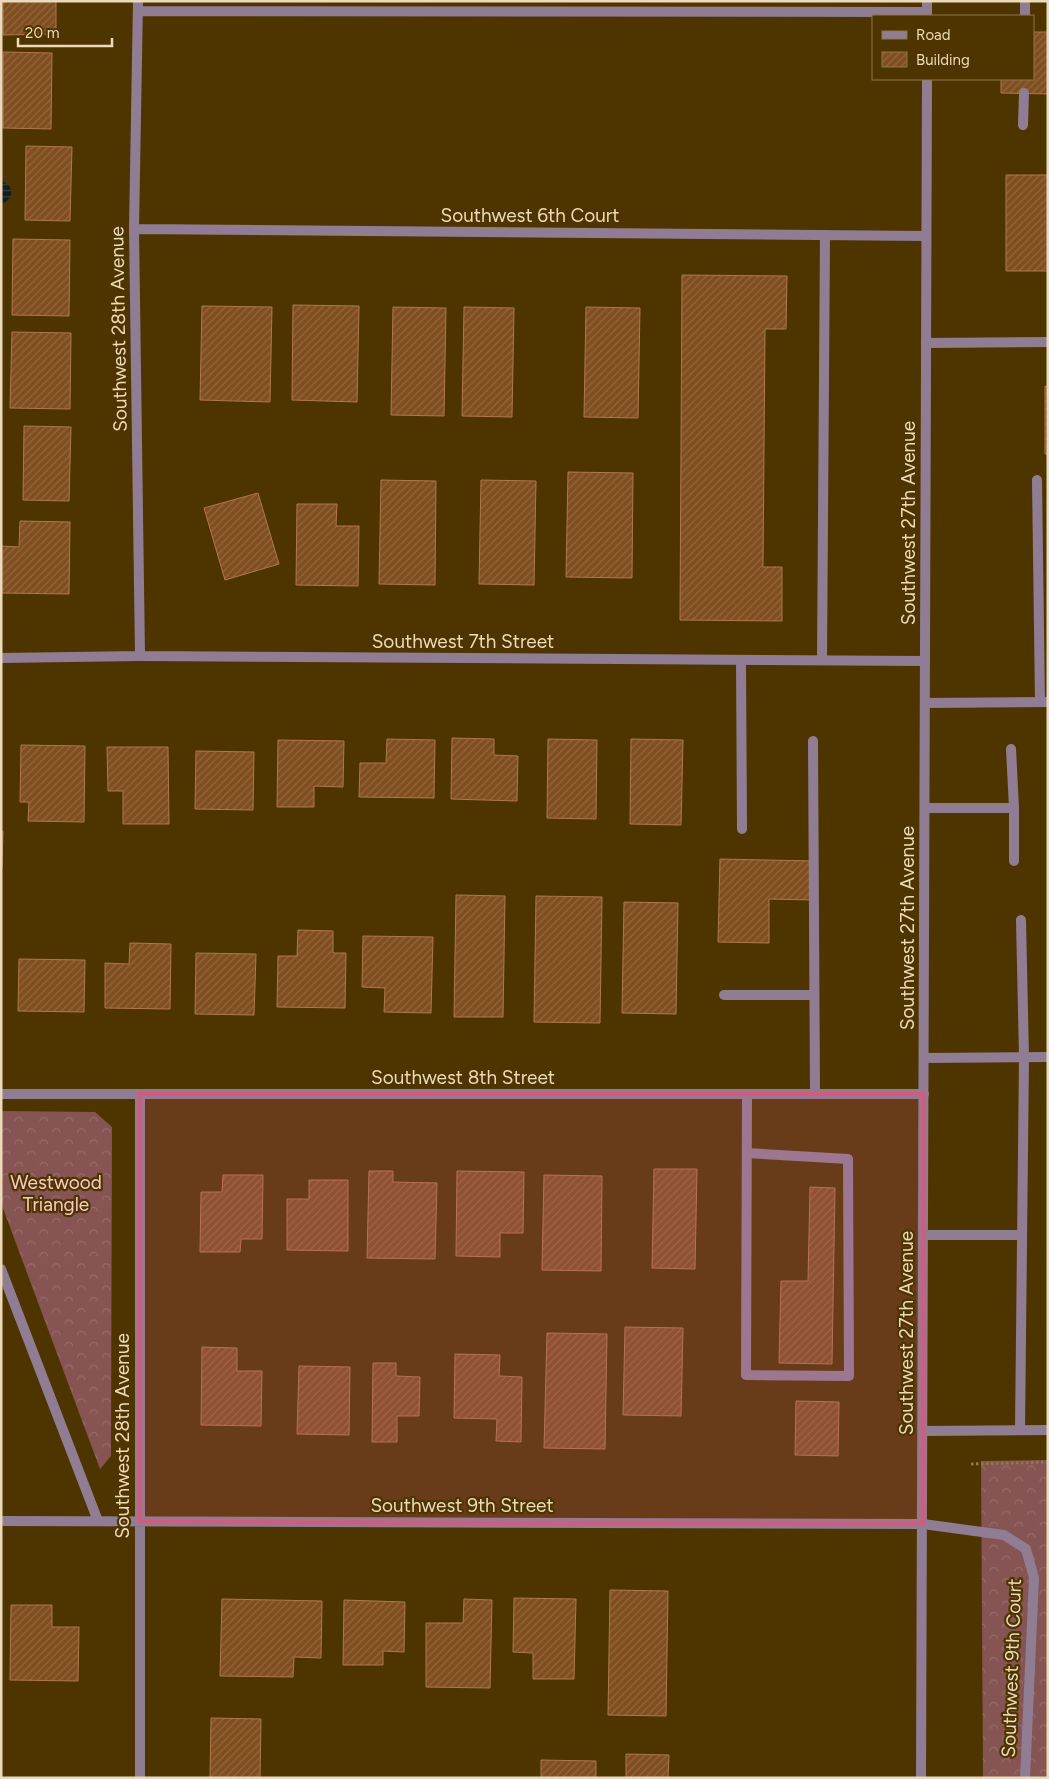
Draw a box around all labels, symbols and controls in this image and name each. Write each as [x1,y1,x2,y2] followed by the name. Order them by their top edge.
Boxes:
[18,15,111,47] scale bar
[872,15,1034,80] legend
[25,24,59,42] text: 20 m
[916,26,951,44] text: Road
[916,51,970,69] text: Building
[441,204,619,227] street label: Southwest 6th Court
[105,226,132,432] street label: Southwest 28th Avenue
[897,421,920,625] street label: Southwest 27th Avenue
[372,630,554,653] street label: Southwest 7th Street
[896,826,919,1030] street label: Southwest 27th Avenue
[371,1066,555,1089] street label: Southwest 8th Street
[10,1171,102,1216] park label: Westwood Triangle
[895,1231,918,1435] street label: Southwest 27th Avenue
[111,1333,134,1539] street label: Southwest 28th Avenue
[370,1494,554,1517] street label: Southwest 9th Street
[997,1578,1026,1758] street label: Southwest 9th Court

